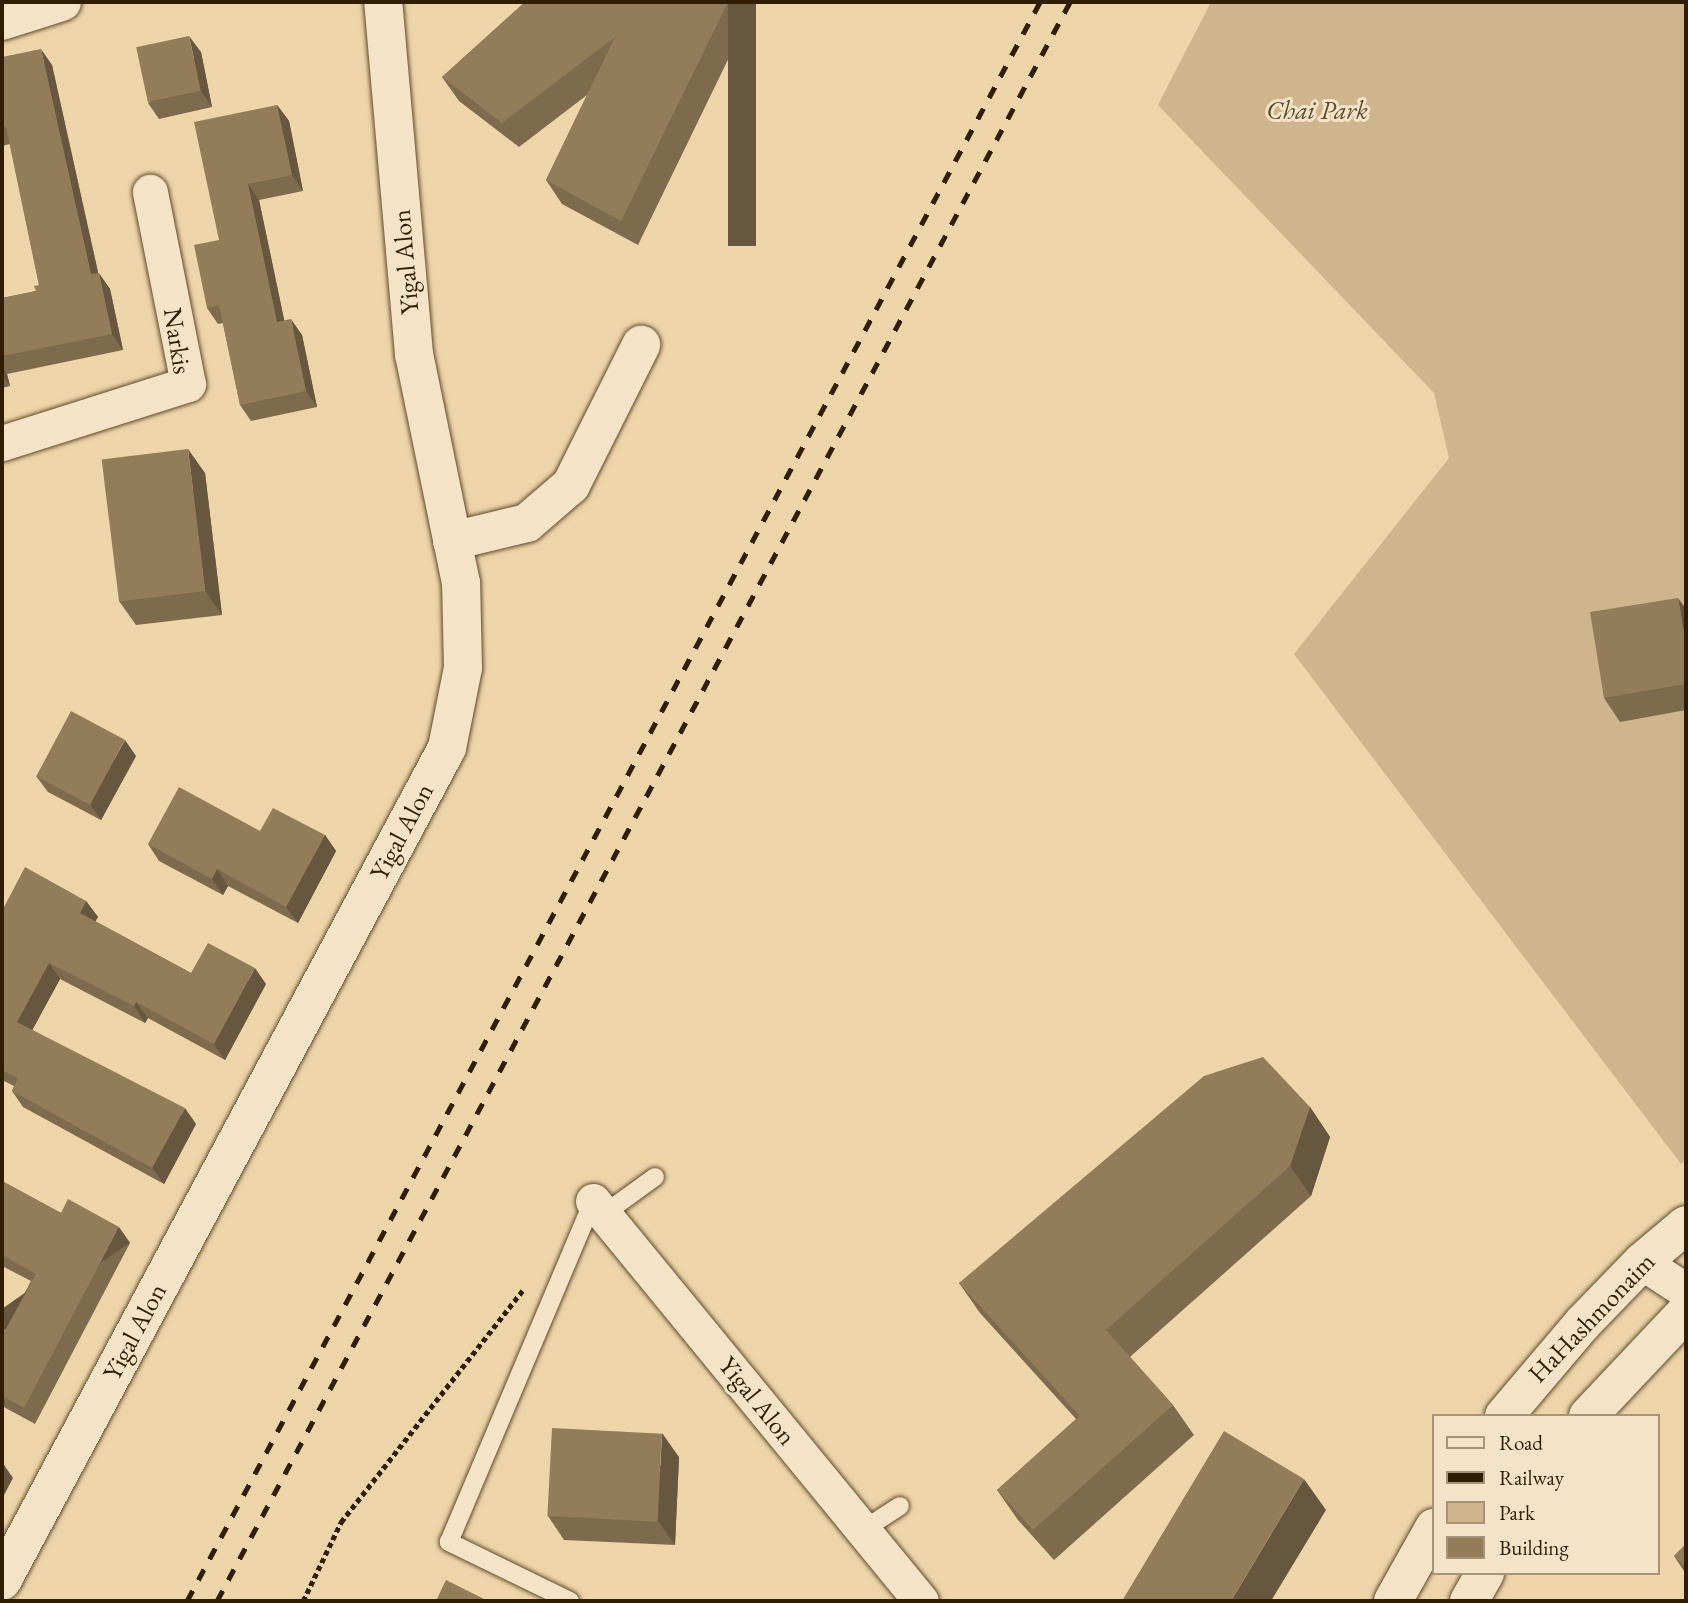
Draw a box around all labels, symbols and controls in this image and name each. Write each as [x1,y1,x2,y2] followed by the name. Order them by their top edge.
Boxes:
[1266,95,1368,127] park label: Chai Park
[386,208,426,316] street label: Yigal Alon
[156,306,198,376] street label: Narkis
[363,778,441,886] street label: Yigal Alon
[1522,1247,1662,1389] street label: HaHashmonaim
[96,1278,174,1386] street label: Yigal Alon
[712,1350,802,1452] street label: Yigal Alon
[1432,1414,1660,1575] legend
[1499,1429,1543,1456] text: Road
[1499,1464,1564,1491] text: Railway
[1499,1499,1535,1526] text: Park
[1499,1534,1569,1561] text: Building

